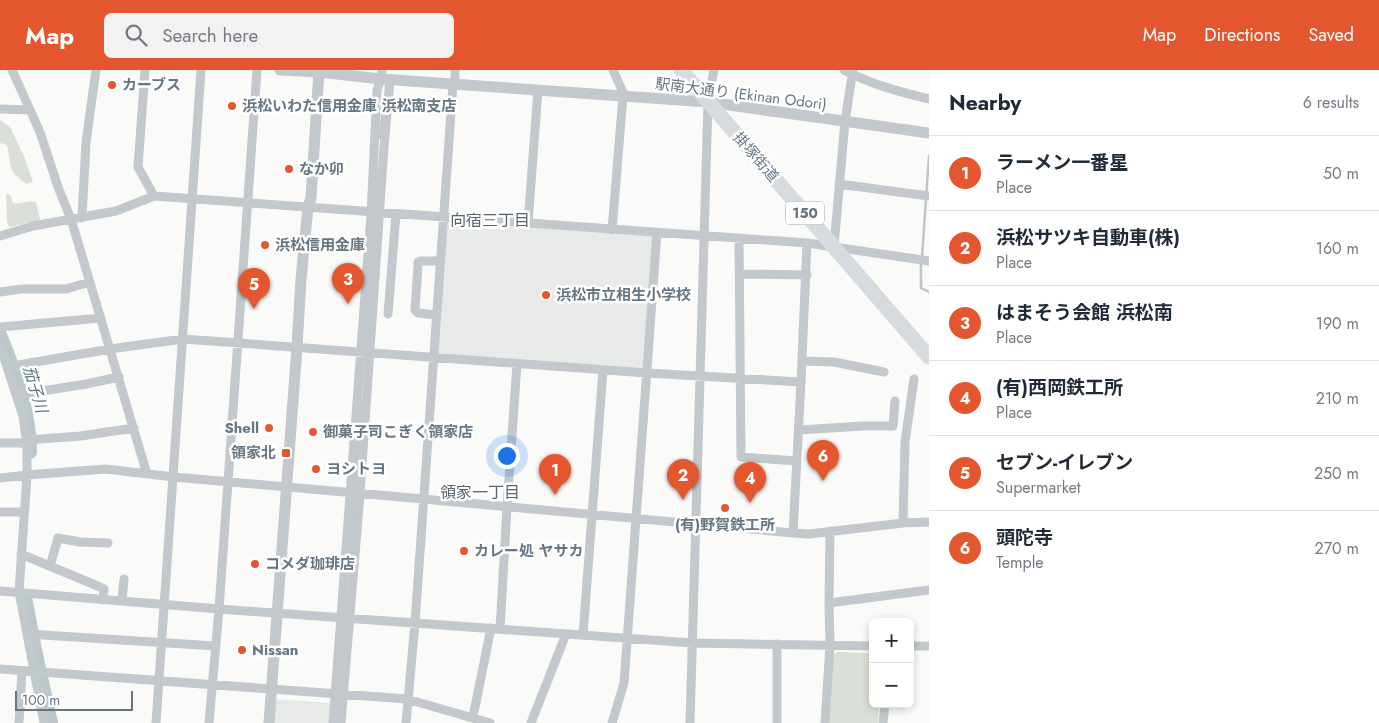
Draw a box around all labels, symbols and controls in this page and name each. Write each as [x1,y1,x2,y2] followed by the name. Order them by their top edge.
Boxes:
[104,13,454,58] search box
[25,18,74,53] text: Map
[122,21,150,49] icon: search
[162,22,258,49] text: Search here
[1143,22,1176,48] text: Map
[1204,22,1280,48] text: Directions
[1308,22,1354,48] text: Saved
[654,73,828,115] street label: 駅南大通り (Ekinan Odori)
[122,74,181,96] place label: カーブス
[106,79,118,91] marker: カーブス
[949,88,1021,118] text: Nearby
[1303,91,1359,114] text: 6 results
[242,95,457,117] place label: 浜松いわた信用金庫 浜松南支店
[226,100,238,112] marker: 浜松いわた信用金庫 浜松南支店
[728,127,784,187] street label: 掛塚街道
[996,149,1128,176] text: ラーメン一番星
[299,158,344,180] place label: なか卯
[961,162,969,185] text: 1
[1323,162,1359,185] text: 50 m
[283,163,295,175] marker: なか卯
[996,176,1032,199] text: Place
[786,202,824,224] road number: 150
[450,209,530,232] district label: 向宿三丁目
[996,224,1180,251] text: 浜松サツキ自動車(株)
[275,234,365,256] place label: 浜松信用金庫
[960,237,970,260] text: 2
[1316,237,1359,260] text: 160 m
[259,239,271,251] marker: 浜松信用金庫
[996,251,1032,274] text: Place
[332,263,364,304] pin: 3
[238,268,270,309] pin: 5
[556,284,691,306] place label: 浜松市立相生小学校
[540,289,552,301] marker: 浜松市立相生小学校
[996,299,1173,326] text: はまそう会館 浜松南
[960,312,970,335] text: 3
[1316,312,1359,335] text: 190 m
[996,326,1032,349] text: Place
[18,363,54,417] water label: 茄子川
[996,374,1123,401] text: (有)西岡鉄工所
[959,387,971,410] text: 4
[1316,387,1359,410] text: 210 m
[996,401,1032,424] text: Place
[224,417,259,439] place label: Shell
[323,421,473,443] place label: 御菓子司こぎく領家店
[263,422,275,434] marker: Shell
[307,426,319,438] marker: 御菓子司こぎく領家店
[807,440,839,481] pin: 6
[231,442,276,464] place label: 領家北
[494,443,520,469] your location
[280,447,292,459] marker: 領家北
[996,449,1133,476] text: セブン-イレブン
[539,454,571,495] pin: 1
[326,458,386,480] place label: ヨシトヨ
[667,459,699,500] pin: 2
[734,462,766,503] pin: 4
[960,462,970,485] text: 5
[1314,462,1359,485] text: 250 m
[310,463,322,475] marker: ヨシトヨ
[996,476,1081,499] text: Supermarket
[440,481,520,504] district label: 領家一丁目
[719,502,731,514] marker: (有)野賀鉄工所
[675,514,775,536] place label: (有)野賀鉄工所
[996,524,1053,551] text: 頭陀寺
[960,537,970,560] text: 6
[1315,537,1359,560] text: 270 m
[474,540,584,562] place label: カレー処 ヤサカ
[458,545,470,557] marker: カレー処 ヤサカ
[996,551,1044,574] text: Temple
[265,553,355,575] place label: コメダ珈琲店
[249,558,261,570] marker: コメダ珈琲店
[869,618,914,708] map controls
[869,618,914,663] button: +
[252,639,298,661] place label: Nissan
[236,644,248,656] marker: Nissan
[869,663,914,708] button: −
[15,688,132,711] scale bar
[22,690,60,710] text: 100 m

